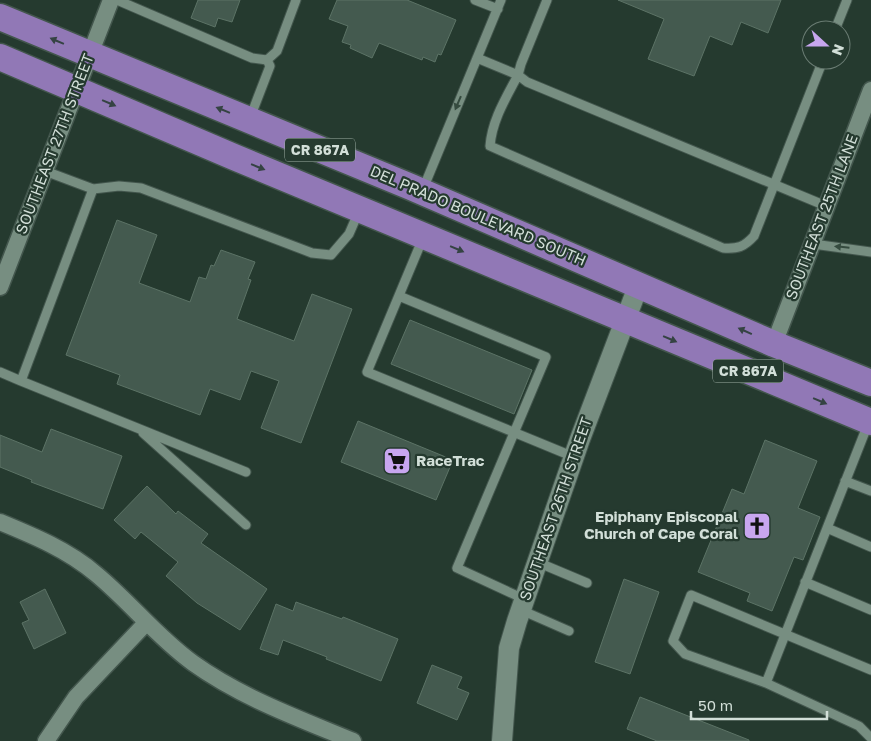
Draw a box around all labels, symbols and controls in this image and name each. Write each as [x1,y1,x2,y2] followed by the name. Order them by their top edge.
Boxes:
[801,20,851,70] north arrow
[50,37,64,45] one-way arrow
[829,42,848,58] text: N
[11,51,97,236] street label: SOUTHEAST 27TH STREET
[454,96,462,110] one-way arrow
[102,100,116,108] one-way arrow
[215,106,230,114] one-way arrow
[781,132,861,302] street label: SOUTHEAST 25TH LANE
[285,138,355,162] road number: CR 867A
[368,161,589,269] street label: DEL PRADO BOULEVARD SOUTH
[251,164,266,172] one-way arrow
[834,243,850,251] one-way arrow
[450,246,464,254] one-way arrow
[738,327,752,335] one-way arrow
[663,335,678,343] one-way arrow
[713,360,783,382] road number: CR 867A
[813,398,827,406] one-way arrow
[515,415,595,603] street label: SOUTHEAST 26TH STREET
[382,446,412,476] supermarket icon: RaceTrac
[416,451,485,469] place label: RaceTrac
[584,507,738,542] place label: Epiphany Episcopal Church of Cape Coral
[742,511,772,541] church icon: Epiphany Episcopal Church of Cape Coral
[691,688,827,720] scale bar
[698,696,733,714] text: 50 m

